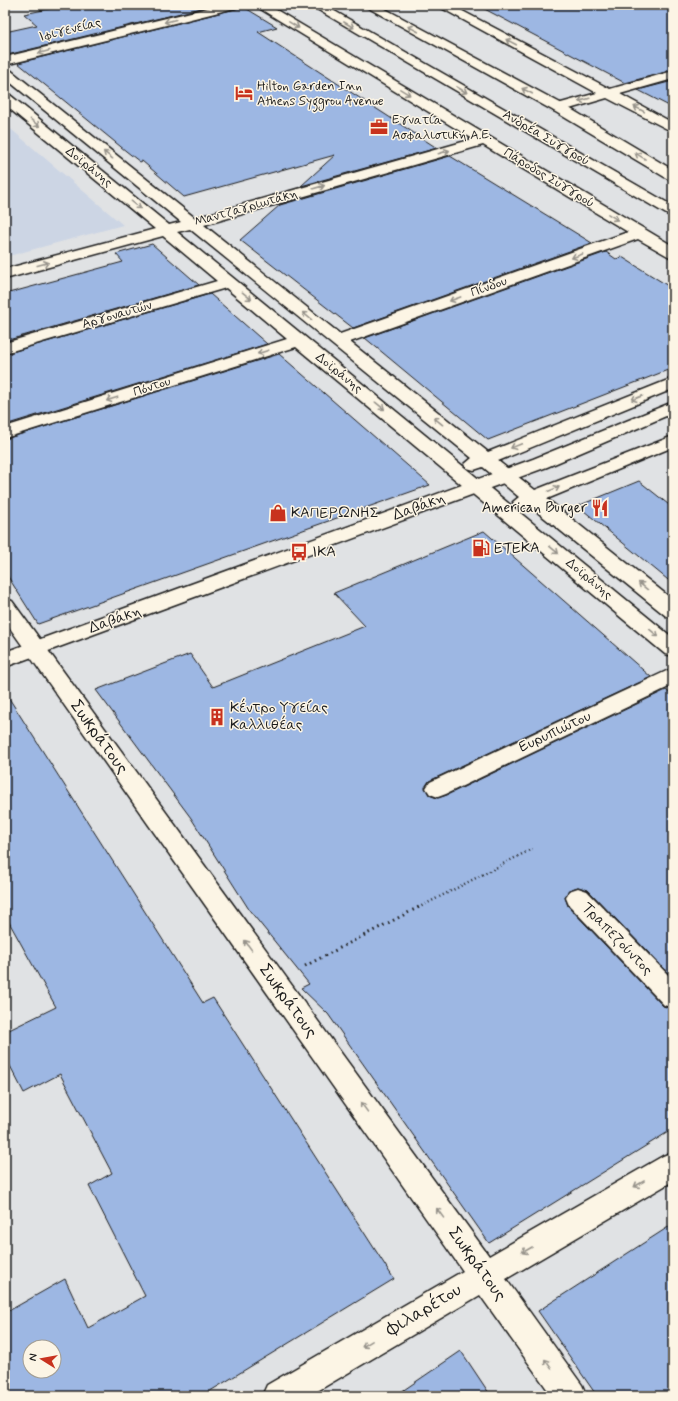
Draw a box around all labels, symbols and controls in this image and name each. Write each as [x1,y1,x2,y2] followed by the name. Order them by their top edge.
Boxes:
[37,14,103,46] street label: Ιφιγενείας
[164,18,177,25] one-way arrow
[288,21,299,29] one-way arrow
[343,21,355,29] one-way arrow
[407,25,419,32] one-way arrow
[506,37,518,45] one-way arrow
[38,49,51,56] one-way arrow
[257,78,384,112] place label: Hilton Garden Inn Athens Syggrou Avenue
[234,83,254,103] hotel icon: Hilton Garden Inn Athens Syggrou Avenue
[456,86,468,94] one-way arrow
[522,86,534,94] one-way arrow
[399,88,411,96] one-way arrow
[577,97,590,105] one-way arrow
[633,105,645,113] one-way arrow
[499,106,593,170] street label: Ανδρέα Συγγρού
[392,112,492,144] place label: Εγνατία Ασφαλιστική Α.Ε.
[369,117,389,137] office icon: Εγνατία Ασφαλιστική Α.Ε.
[30,118,41,127] one-way arrow
[62,143,116,191] street label: Δοϊράνης
[500,144,598,212] street label: Πάροδος Συγγρού
[438,147,451,155] one-way arrow
[103,151,113,160] one-way arrow
[634,152,646,160] one-way arrow
[313,183,326,190] one-way arrow
[192,185,300,231] street label: Μαντζαγριωτάκη
[130,201,141,210] one-way arrow
[607,213,619,221] one-way arrow
[571,252,583,260] one-way arrow
[36,259,49,267] one-way arrow
[469,273,510,301] street label: Πίνδου
[241,292,252,301] one-way arrow
[448,296,461,303] one-way arrow
[80,297,154,333] street label: Αργοναυτών
[302,312,313,320] one-way arrow
[256,349,269,356] one-way arrow
[312,349,366,397] street label: Δοϊράνης
[131,373,173,401] street label: Πόντου
[631,394,643,402] one-way arrow
[106,396,118,404] one-way arrow
[374,401,385,410] one-way arrow
[432,417,443,426] one-way arrow
[511,443,523,451] one-way arrow
[548,485,560,493] one-way arrow
[390,488,448,526] street label: Δαβάκη
[482,498,588,518] place label: American Burger
[590,498,610,518] restaurant icon: American Burger
[268,503,288,523] shop icon: ΚΑΠΕΡΩΝΗΣ
[291,503,379,523] place label: ΚΑΠΕΡΩΝΗΣ
[471,538,491,558] fuel station icon: ΕΤΕΚΑ
[494,538,540,558] place label: ΕΤΕΚΑ
[289,542,309,562] bus stop icon: ΙΚΑ
[312,542,336,562] place label: ΙΚΑ
[549,546,559,555] one-way arrow
[562,555,616,604] street label: Δοϊράνης
[637,582,648,590] one-way arrow
[86,601,144,639] street label: Δαβάκη
[649,629,660,638] one-way arrow
[64,695,134,779] street label: Σωκράτους
[230,698,328,735] place label: Κέντρο Υγείας Καλλιθέας
[516,706,595,757] street label: Ευρυπιώτου
[207,707,227,727] building icon: Κέντρο Υγείας Καλλιθέας
[577,898,657,980] street label: Τραπεζούντος
[244,940,252,951] one-way arrow
[253,959,323,1043] street label: Σωκράτους
[360,1102,368,1113] one-way arrow
[633,1181,645,1189] one-way arrow
[436,1208,444,1219] one-way arrow
[442,1222,512,1306] street label: Σωκράτους
[521,1246,533,1254] one-way arrow
[380,1277,466,1342] street label: Φιλαρέτου
[22,1339,62,1379] north arrow
[361,1340,373,1348] one-way arrow
[26,1352,41,1362] text: N
[544,1359,552,1370] one-way arrow

